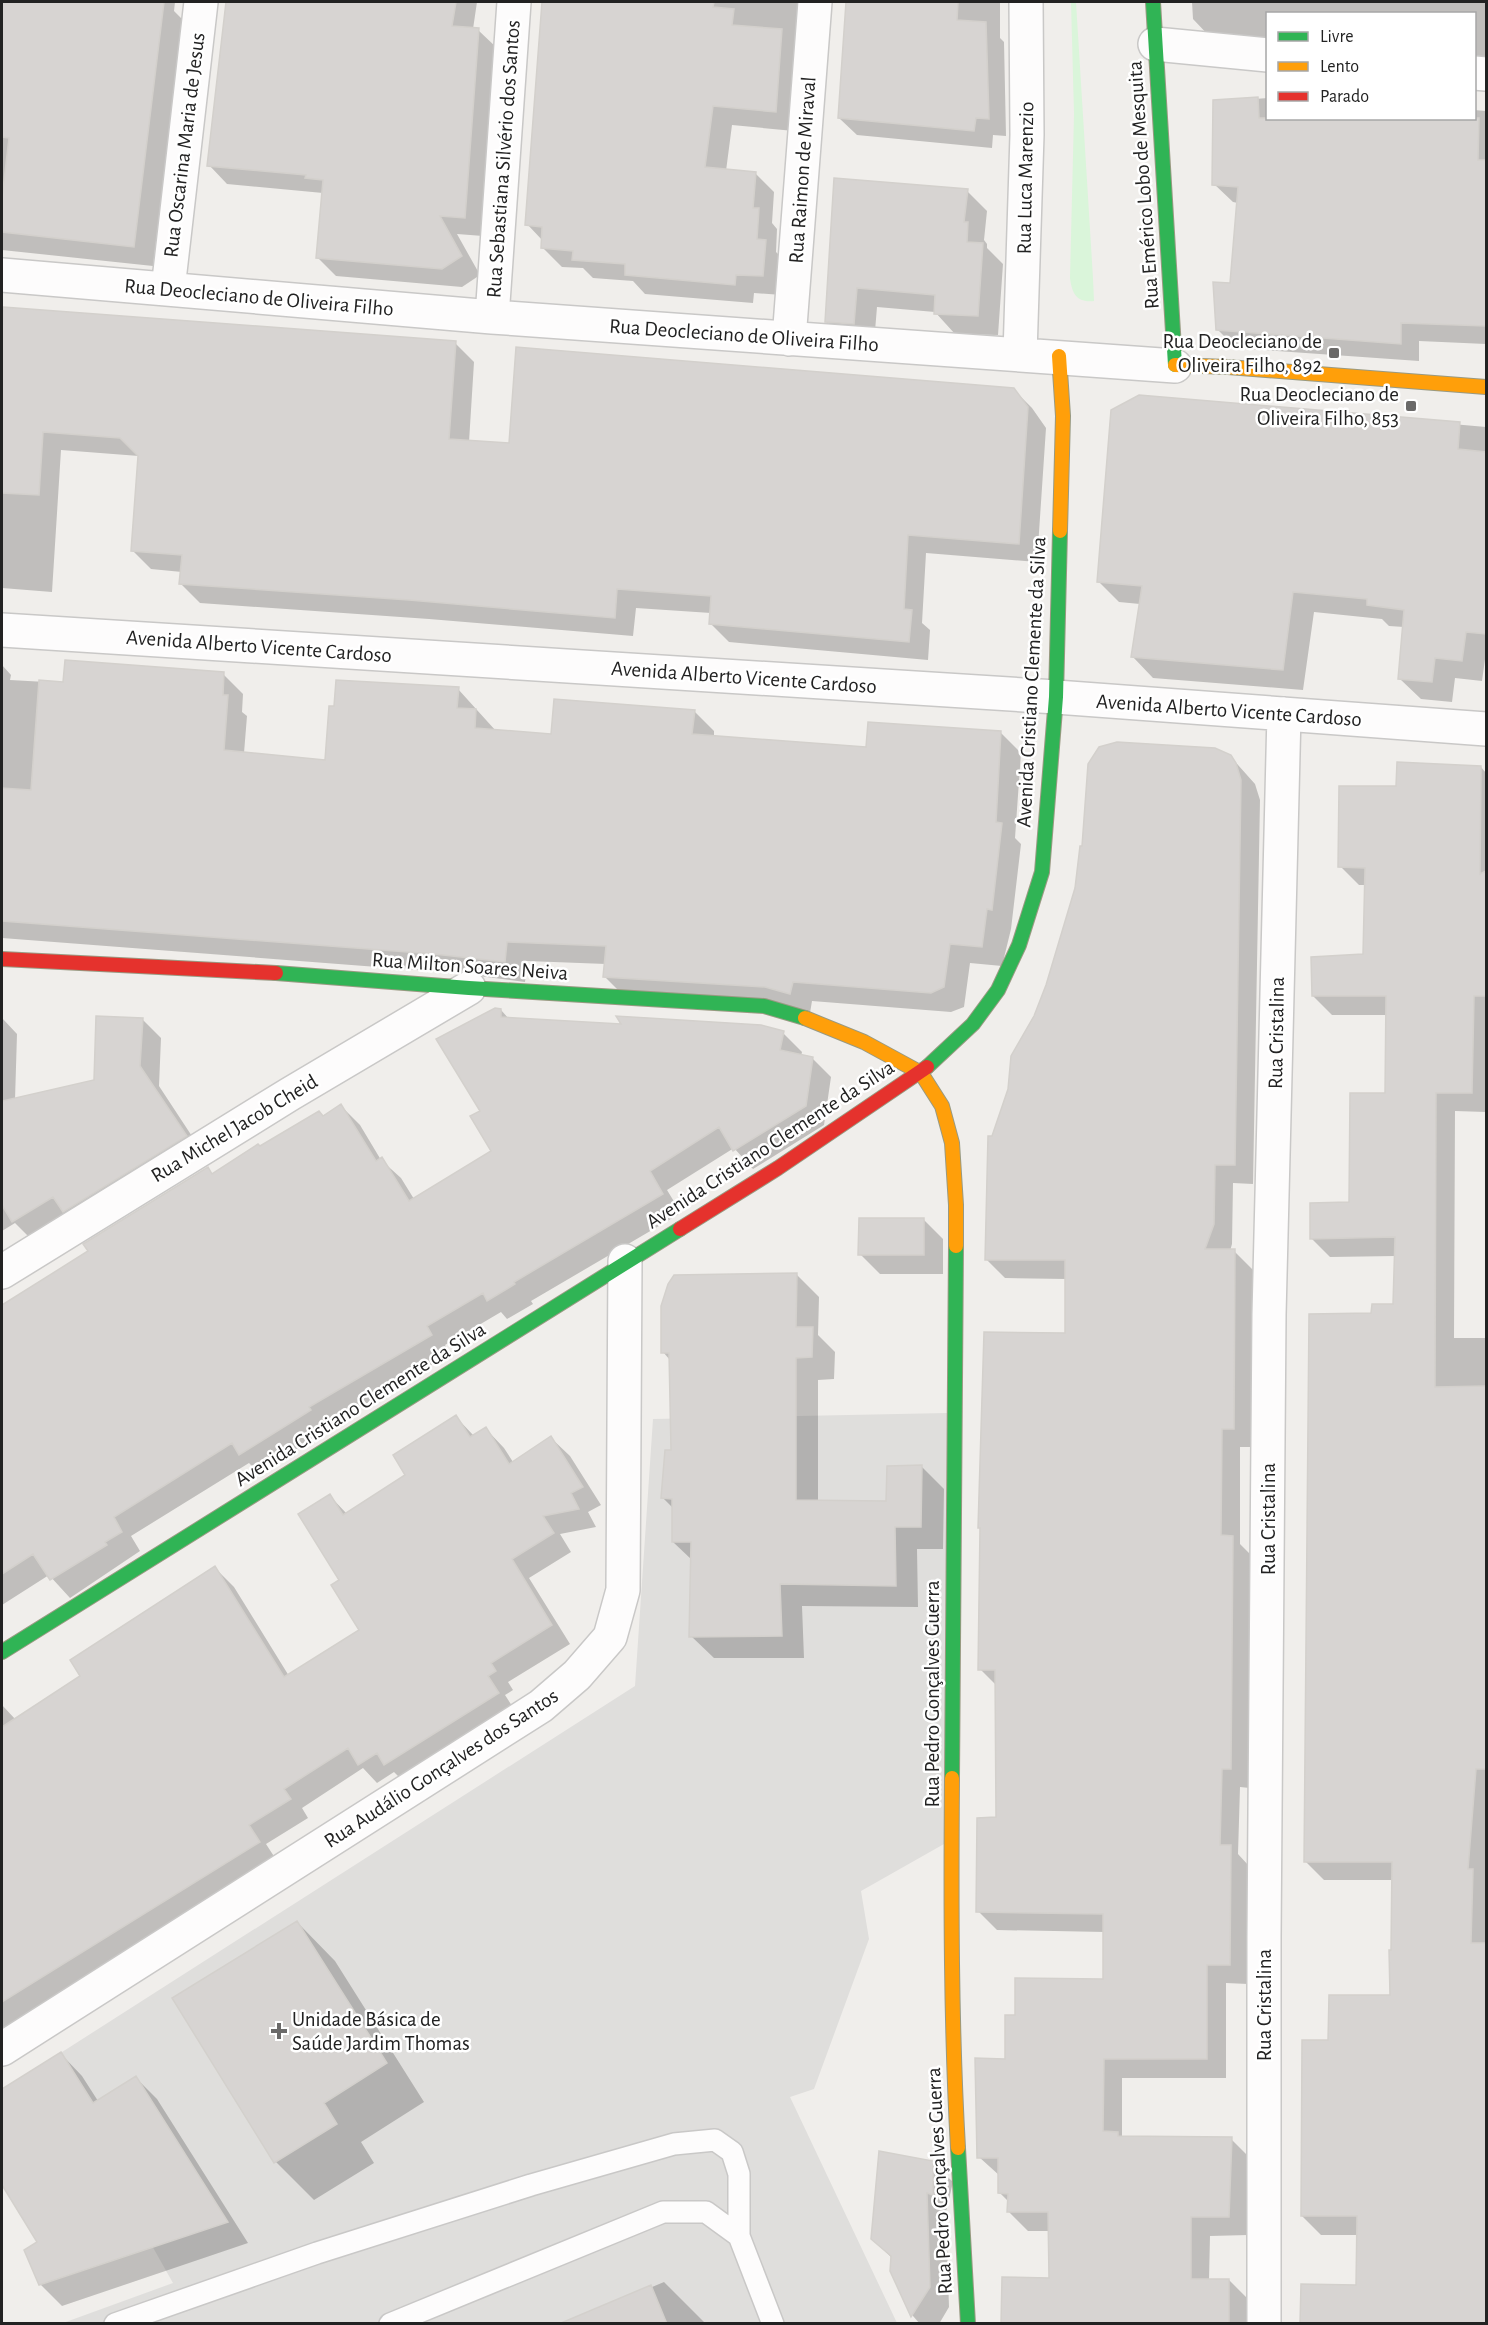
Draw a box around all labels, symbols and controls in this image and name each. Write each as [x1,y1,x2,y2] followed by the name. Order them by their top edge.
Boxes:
[1266,12,1476,120] legend
[483,19,524,299] street label: Rua Sebastiana Silvério dos Santos
[1320,28,1354,46] text: Livre
[160,31,209,259] street label: Rua Oscarina Maria de Jesus
[1320,58,1359,76] text: Lento
[1124,60,1163,310] street label: Rua Emérico Lobo de Mesquita
[785,76,820,264] street label: Rua Raimon de Miraval
[1320,88,1369,106] text: Parado
[1014,101,1037,255] street label: Rua Luca Marenzio
[123,275,394,320] street label: Rua Deocleciano de Oliveira Filho
[608,316,879,355] street label: Rua Deocleciano de Oliveira Filho
[1163,331,1322,376] place label: Rua Deocleciano de Oliveira Filho, 892
[1327,346,1341,360] marker: Rua Deocleciano de Oliveira Filho, 892
[1240,384,1399,429] place label: Rua Deocleciano de Oliveira Filho, 853
[1404,399,1418,413] marker: Rua Deocleciano de Oliveira Filho, 853
[1013,536,1050,828] street label: Avenida Cristiano Clemente da Silva
[125,627,393,666] street label: Avenida Alberto Vicente Cardoso
[610,658,878,697] street label: Avenida Alberto Vicente Cardoso
[1095,691,1363,730] street label: Avenida Alberto Vicente Cardoso
[371,949,569,984] street label: Rua Milton Soares Neiva
[1265,976,1288,1089] street label: Rua Cristalina
[642,1056,898,1233] street label: Avenida Cristiano Clemente da Silva
[147,1070,321,1186] street label: Rua Michel Jacob Cheid
[231,1318,490,1490] street label: Avenida Cristiano Clemente da Silva
[1258,1462,1279,1575] street label: Rua Cristalina
[922,1580,943,1808] street label: Rua Pedro Gonçalves Guerra
[321,1685,562,1852] street label: Rua Audálio Gonçalves dos Santos
[1254,1948,1275,2061] street label: Rua Cristalina
[292,2009,470,2054] place label: Unidade Básica de Saúde Jardim Thomas
[270,2022,288,2040] marker: Unidade Básica de Saúde Jardim Thomas
[923,2067,956,2295] street label: Rua Pedro Gonçalves Guerra

